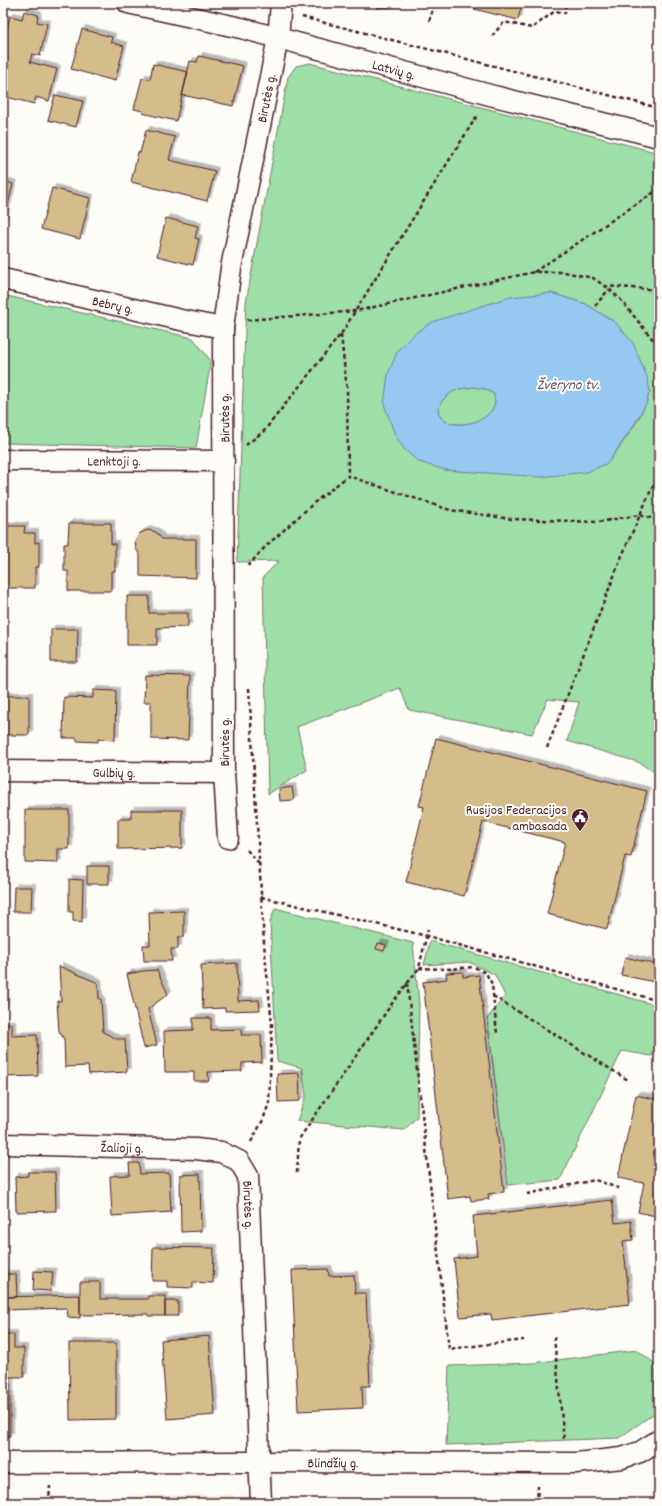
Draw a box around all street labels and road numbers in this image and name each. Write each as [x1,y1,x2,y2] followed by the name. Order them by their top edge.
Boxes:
[370,56,417,86] street label: Latvių g.
[253,72,282,125] street label: Birutės g.
[90,292,135,321] street label: Bebrų g.
[216,393,236,443] street label: Birutės g.
[87,452,141,473] street label: Lenktoji g.
[216,717,236,767] street label: Birutės g.
[92,764,135,784] street label: Gulbių g.
[100,1139,144,1160] street label: Žalioji g.
[236,1180,258,1230] street label: Birutės g.
[308,1454,358,1474] street label: Blindžių g.

